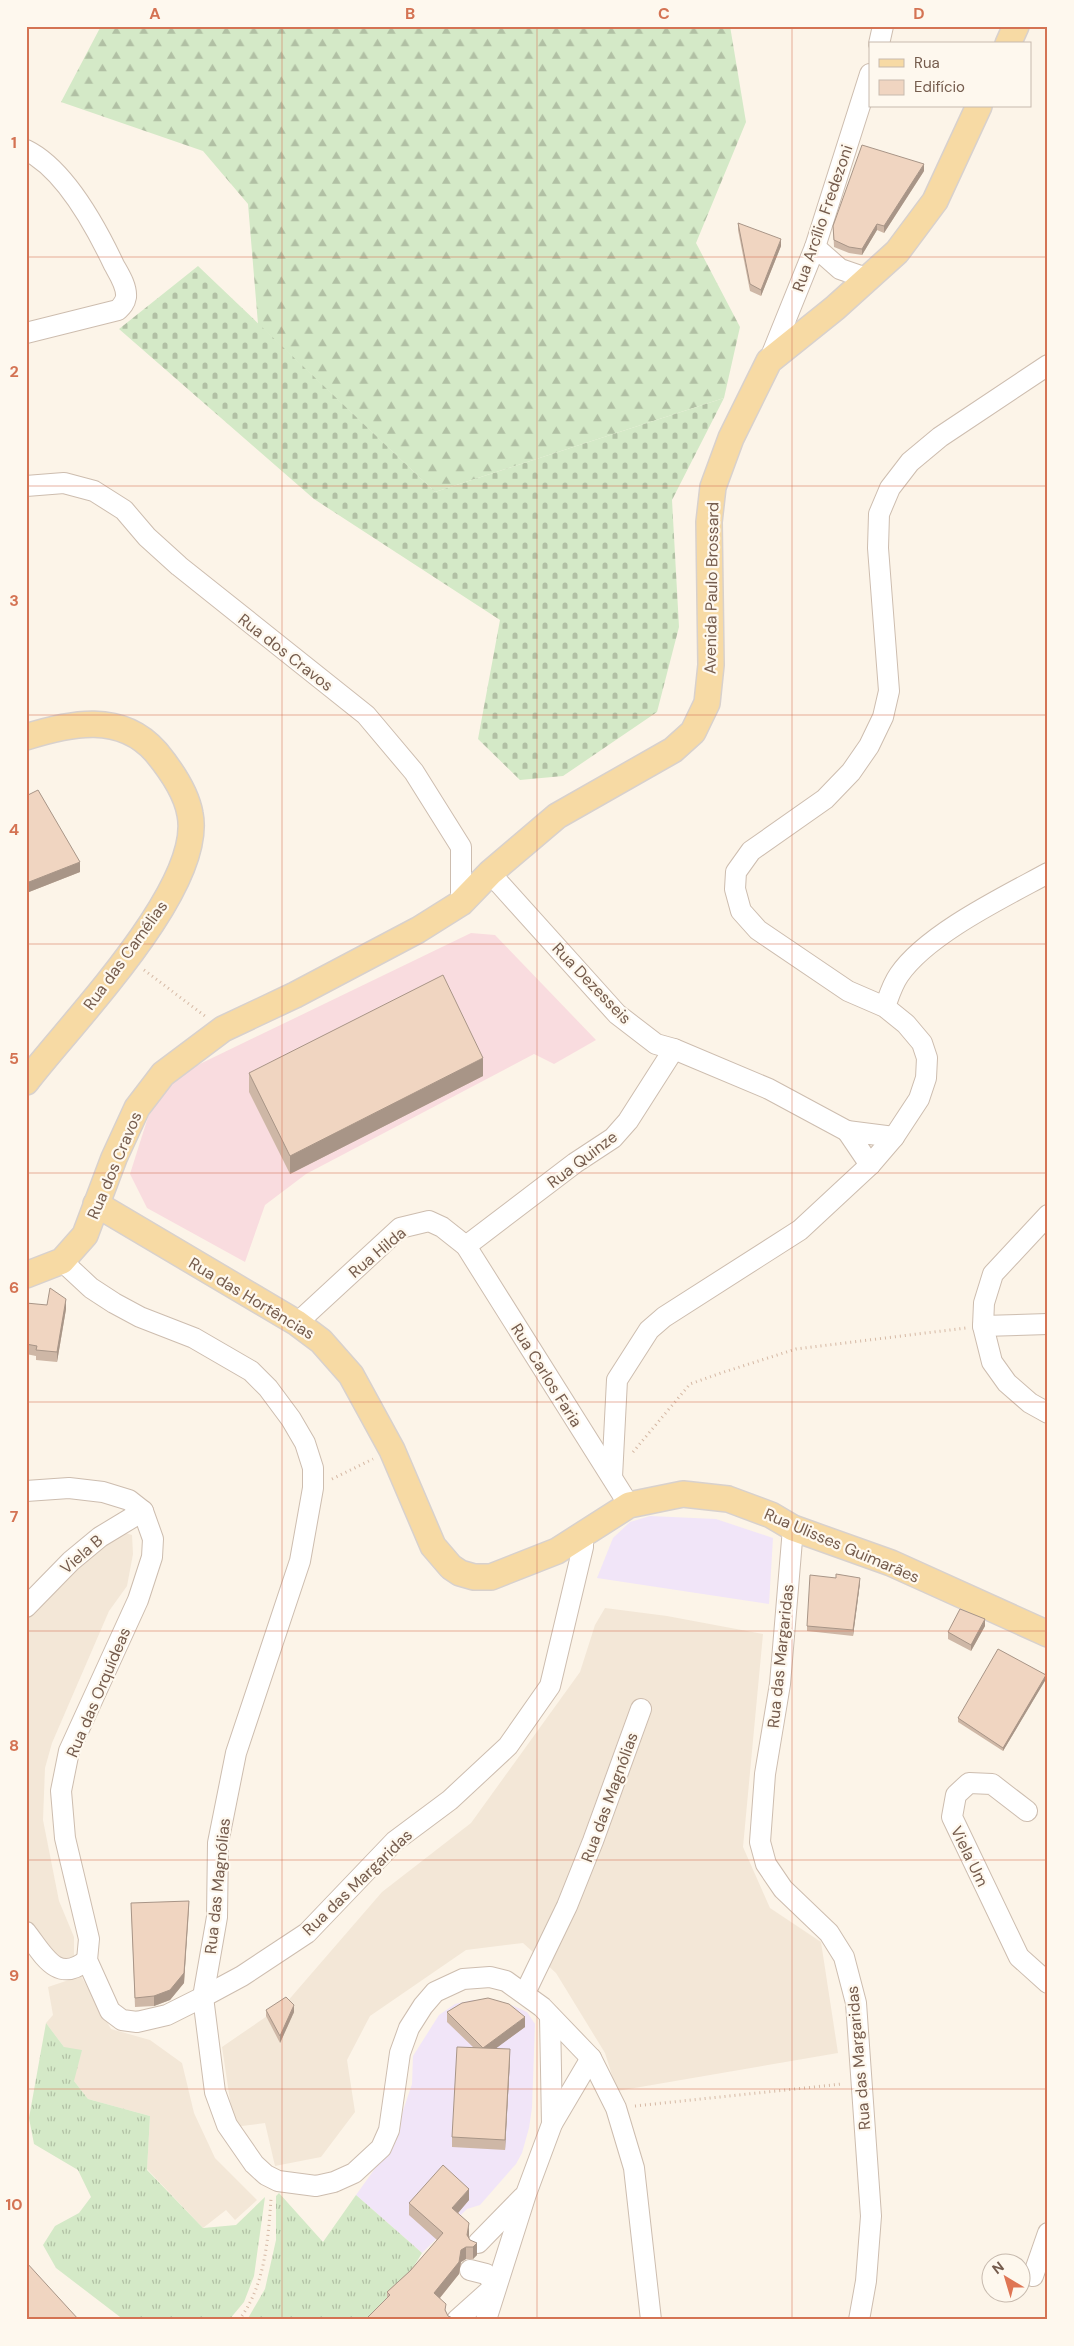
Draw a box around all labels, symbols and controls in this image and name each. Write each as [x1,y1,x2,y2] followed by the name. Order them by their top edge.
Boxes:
[149,3,161,24] text: A
[405,3,415,24] text: B
[658,3,670,24] text: C
[913,3,925,24] text: D
[869,42,1032,108] legend
[914,53,940,73] text: Rua
[914,77,965,97] text: Edifício
[11,132,17,153] text: 1
[787,142,857,294] street label: Rua Arcílio Fredezoni
[9,361,19,382] text: 2
[699,502,724,674] street label: Avenida Paulo Brossard
[9,590,19,611] text: 3
[234,609,337,696] street label: Rua dos Cravos
[9,819,19,840] text: 4
[79,896,172,1014] street label: Rua das Camélias
[548,938,636,1028] street label: Rua Dezesseis
[9,1048,19,1069] text: 5
[82,1108,147,1222] street label: Rua dos Cravos
[543,1126,622,1193] street label: Rua Quinze
[344,1222,410,1283] street label: Rua Hilda
[185,1253,318,1344] street label: Rua das Hortências
[9,1277,19,1298] text: 6
[506,1320,587,1431] street label: Rua Carlos Faria
[761,1503,923,1588] street label: Rua Ulisses Guimarães
[10,1506,19,1527] text: 7
[56,1530,107,1579] street label: Viela B
[762,1583,799,1729] street label: Rua das Margaridas
[62,1624,135,1760] street label: Rua das Orquídeas
[576,1729,643,1865] street label: Rua das Magnólias
[9,1735,19,1756] text: 8
[200,1817,235,1955] street label: Rua das Magnólias
[946,1822,993,1890] street label: Viela Um
[298,1825,417,1940] street label: Rua das Margaridas
[9,1965,19,1986] text: 9
[842,1985,875,2131] street label: Rua das Margaridas
[5,2194,23,2215] text: 10
[982,2254,1032,2304] north arrow
[988,2258,1008,2278] text: N

